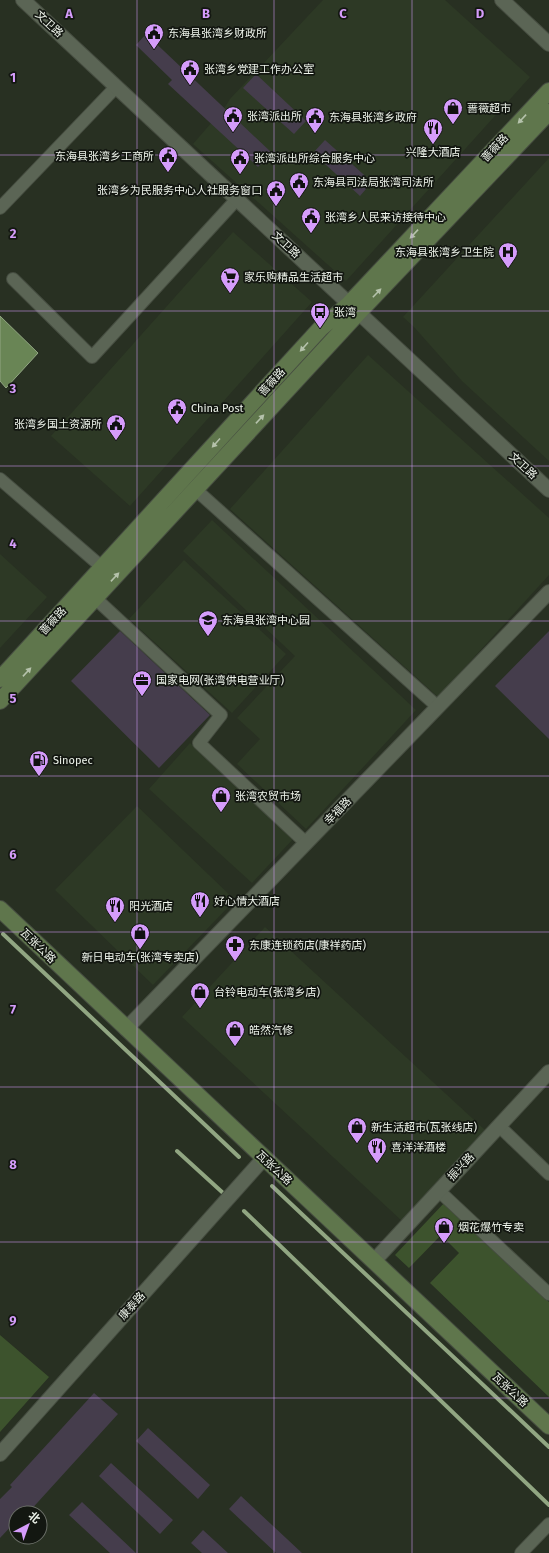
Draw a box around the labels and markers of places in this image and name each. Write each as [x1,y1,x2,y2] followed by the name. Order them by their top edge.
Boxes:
[143,22,165,50] public building icon: 东海县张湾乡财政所
[168,27,267,40] place label: 东海县张湾乡财政所
[179,58,201,86] public building icon: 张湾乡党建工作办公室
[204,63,314,76] place label: 张湾乡党建工作办公室
[442,97,464,125] shop icon: 蔷薇超市
[467,102,511,115] place label: 蔷薇超市
[222,105,244,133] public building icon: 张湾派出所
[304,106,326,134] public building icon: 东海县张湾乡政府
[247,110,302,123] place label: 张湾派出所
[329,111,417,124] place label: 东海县张湾乡政府
[422,117,444,145] restaurant icon: 兴隆大酒店
[157,145,179,173] public building icon: 东海县张湾乡工商所
[406,146,461,159] place label: 兴隆大酒店
[229,147,251,175] public building icon: 张湾派出所综合服务中心
[55,150,154,163] place label: 东海县张湾乡工商所
[254,152,375,165] place label: 张湾派出所综合服务中心
[288,171,310,199] public building icon: 东海县司法局张湾司法所
[313,176,434,189] place label: 东海县司法局张湾司法所
[265,179,287,207] public building icon: 张湾乡为民服务中心人社服务窗口
[97,184,262,197] place label: 张湾乡为民服务中心人社服务窗口
[300,206,322,234] public building icon: 张湾乡人民来访接待中心
[325,211,446,224] place label: 张湾乡人民来访接待中心
[497,241,519,269] hospital icon: 东海县张湾乡卫生院
[395,246,494,259] place label: 东海县张湾乡卫生院
[219,266,241,294] supermarket icon: 家乐购精品生活超市
[244,271,343,284] place label: 家乐购精品生活超市
[309,301,331,329] bus stop icon: 张湾
[334,306,356,319] place label: 张湾
[166,397,188,425] public building icon: China Post
[191,402,244,415] place label: China Post
[105,413,127,441] public building icon: 张湾乡国土资源所
[14,418,102,431] place label: 张湾乡国土资源所
[197,609,219,637] school or university icon: 东海县张湾中心园
[222,614,310,627] place label: 东海县张湾中心园
[131,669,153,697] office icon: 国家电网(张湾供电营业厅)
[156,674,285,687] place label: 国家电网(张湾供电营业厅)
[28,749,50,777] fuel station icon: Sinopec
[53,754,93,767] place label: Sinopec
[210,785,232,813] shop icon: 张湾农贸市场
[235,790,301,803] place label: 张湾农贸市场
[189,890,211,918] restaurant icon: 好心情大酒店
[104,895,126,923] restaurant icon: 阳光酒店
[214,895,280,908] place label: 好心情大酒店
[129,900,173,913] place label: 阳光酒店
[129,922,151,950] shop icon: 新日电动车(张湾专卖店)
[224,934,246,962] pharmacy icon: 东康连锁药店(康祥药店)
[249,939,367,952] place label: 东康连锁药店(康祥药店)
[81,951,199,964] place label: 新日电动车(张湾专卖店)
[189,981,211,1009] shop icon: 台铃电动车(张湾乡店)
[214,986,321,999] place label: 台铃电动车(张湾乡店)
[224,1019,246,1047] shop icon: 皓然汽修
[249,1024,293,1037] place label: 皓然汽修
[346,1116,368,1144] shop icon: 新生活超市(瓦张线店)
[371,1121,478,1134] place label: 新生活超市(瓦张线店)
[366,1136,388,1164] restaurant icon: 喜洋洋酒楼
[391,1141,446,1154] place label: 喜洋洋酒楼
[433,1216,455,1244] shop icon: 烟花爆竹专卖
[458,1221,524,1234] place label: 烟花爆竹专卖

